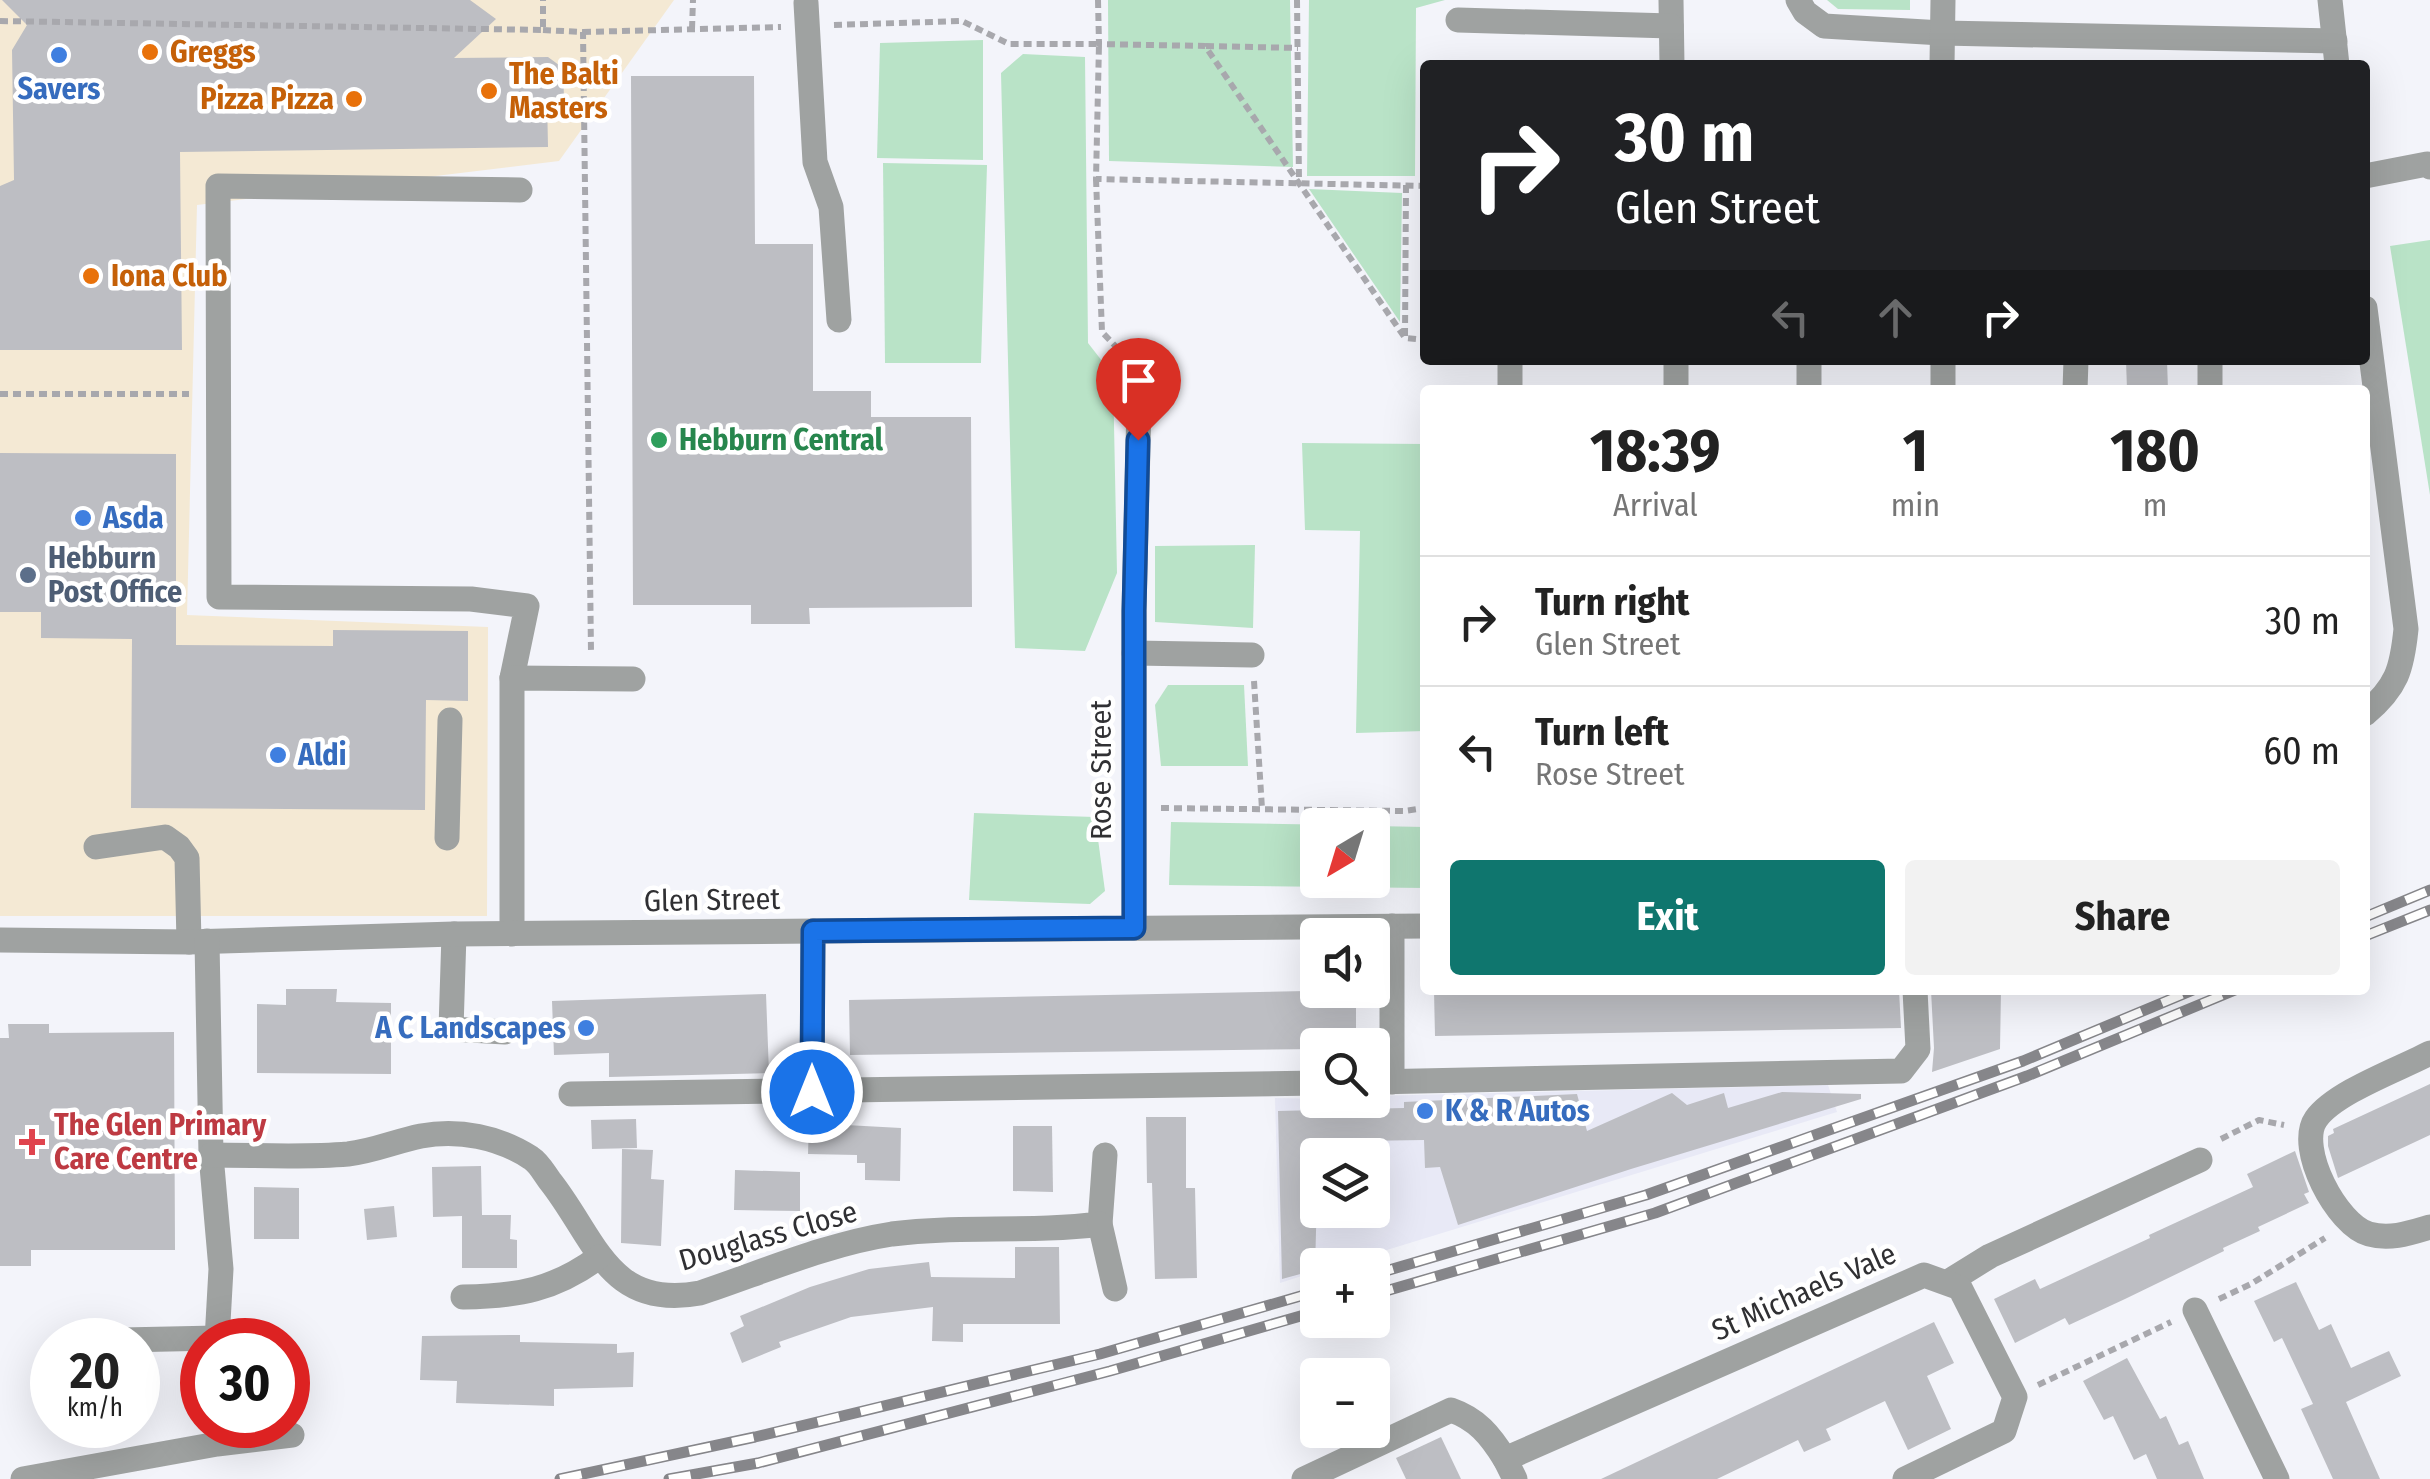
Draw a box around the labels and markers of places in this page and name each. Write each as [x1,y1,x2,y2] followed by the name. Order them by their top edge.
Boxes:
[170,34,256,70] place label: Greggs
[139,41,161,63] marker: Greggs
[48,44,70,66] marker: Savers
[509,56,619,126] place label: The Balti Masters
[18,71,100,107] place label: Savers
[478,80,500,102] marker: The Balti Masters
[200,81,334,117] place label: Pizza Pizza
[343,88,365,110] marker: Pizza Pizza
[111,258,227,294] place label: Iona Club
[80,265,102,287] marker: Iona Club
[1096,338,1181,441] pin
[679,422,884,458] place label: Hebburn Central
[648,429,670,451] marker: Hebburn Central
[102,500,164,536] place label: Asda
[72,507,94,529] marker: Asda
[48,540,182,610] place label: Hebburn Post Office
[17,564,39,586] marker: Hebburn Post Office
[297,737,346,773] place label: Aldi
[267,744,289,766] marker: Aldi
[374,1010,566,1046] place label: A C Landscapes
[575,1017,597,1039] marker: A C Landscapes
[1445,1093,1590,1129] place label: K & R Autos
[1414,1100,1436,1122] marker: K & R Autos
[54,1107,267,1177] place label: The Glen Primary Care Centre
[19,1129,45,1155] marker: The Glen Primary Care Centre

